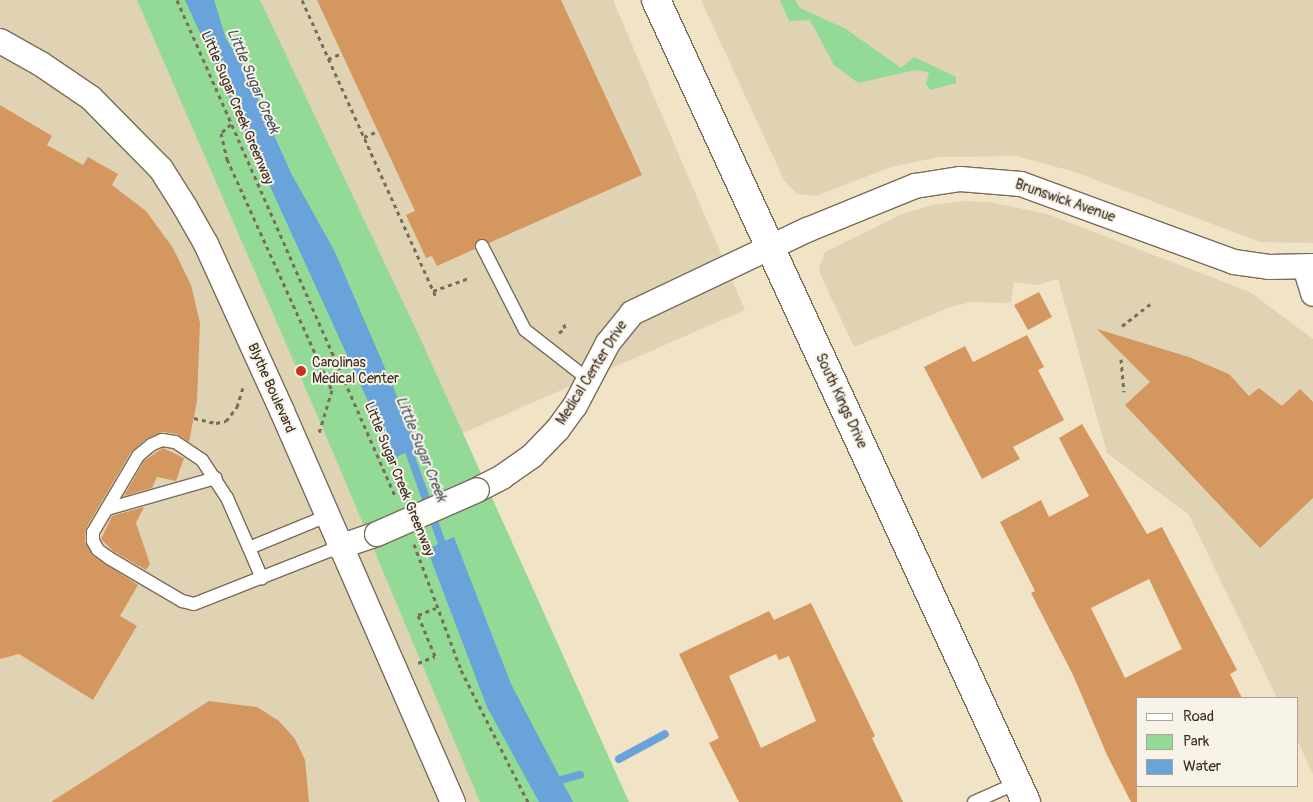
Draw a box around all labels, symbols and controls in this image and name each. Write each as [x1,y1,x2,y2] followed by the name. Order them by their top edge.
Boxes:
[223,26,283,136] water label: Little Sugar Creek
[197,29,277,187] street label: Little Sugar Creek Greenway
[1013,176,1117,226] street label: Brunswick Avenue
[553,318,631,428] street label: Medical Center Drive
[244,341,298,435] street label: Blythe Boulevard
[812,351,870,451] street label: South Kings Drive
[312,355,399,388] place label: Carolinas Medical Center
[294,364,308,378] marker: Carolinas Medical Center
[392,394,450,504] water label: Little Sugar Creek
[360,399,438,559] street label: Little Sugar Creek Greenway
[1136,697,1298,787] legend
[1183,707,1214,726] text: Road
[1183,732,1209,751] text: Park
[1183,757,1221,776] text: Water

